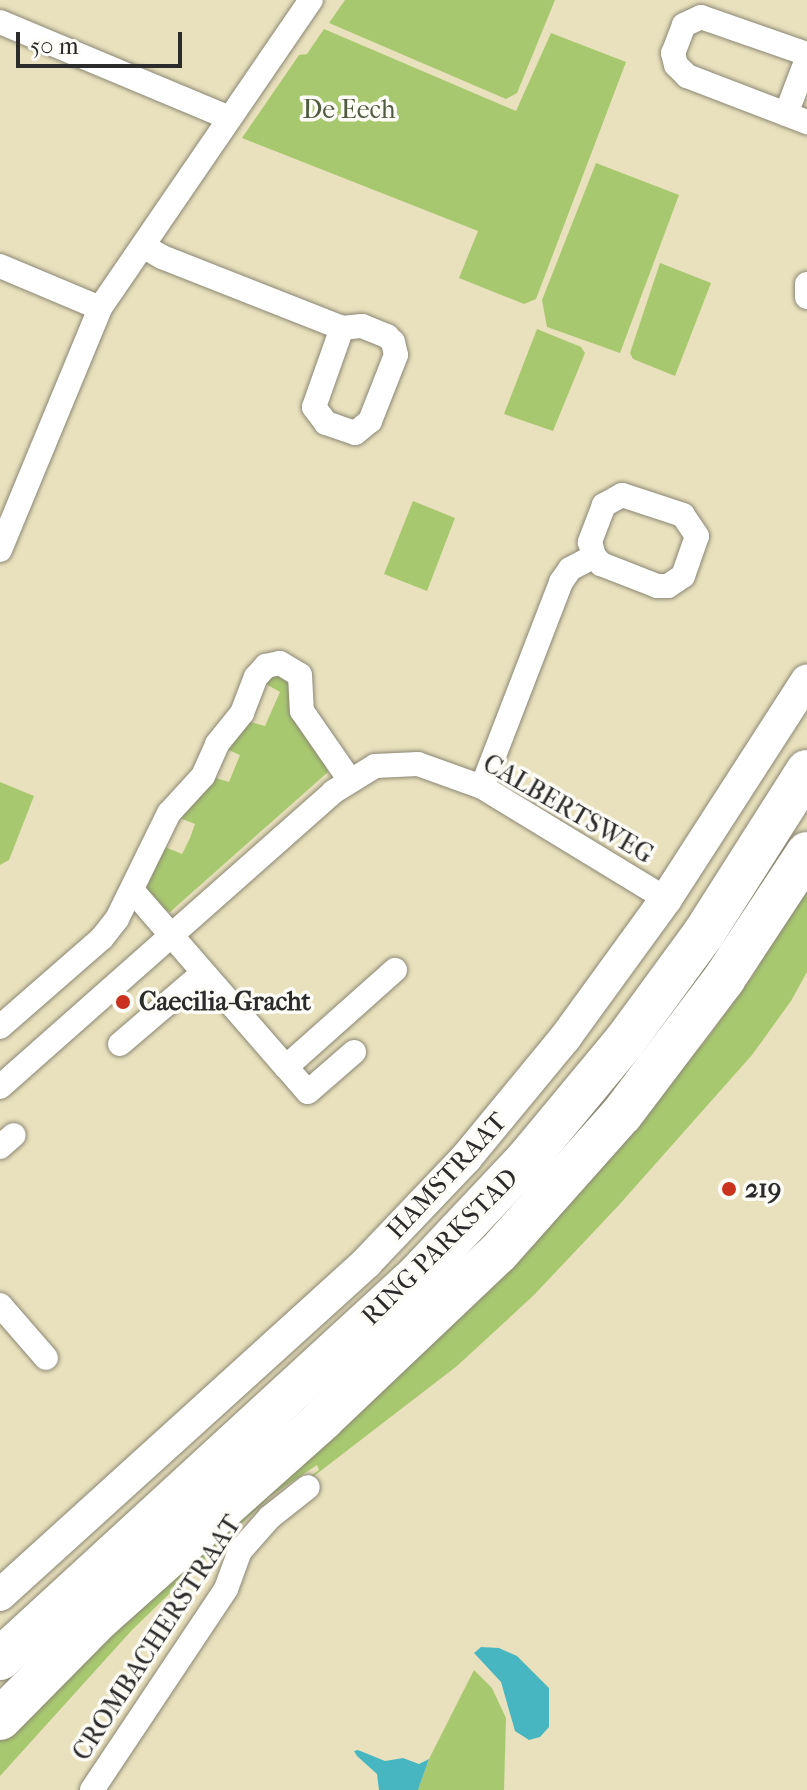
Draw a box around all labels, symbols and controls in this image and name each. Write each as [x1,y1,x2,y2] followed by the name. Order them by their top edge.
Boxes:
[20,16,186,66] scale bar
[30,32,79,60] text: 50 m
[303,94,395,126] park label: De Eech
[477,748,659,870] street label: CALBERTSWEG
[139,986,311,1018] place label: Caecilia-Gracht
[114,993,132,1011] marker: Caecilia-Gracht
[380,1106,514,1246] street label: HAMSTRAAT
[355,1162,525,1332] street label: RING PARKSTAD
[745,1173,781,1205] place label: 219
[720,1180,738,1198] marker: 219
[66,1510,248,1766] street label: CROMBACHERSTRAAT

